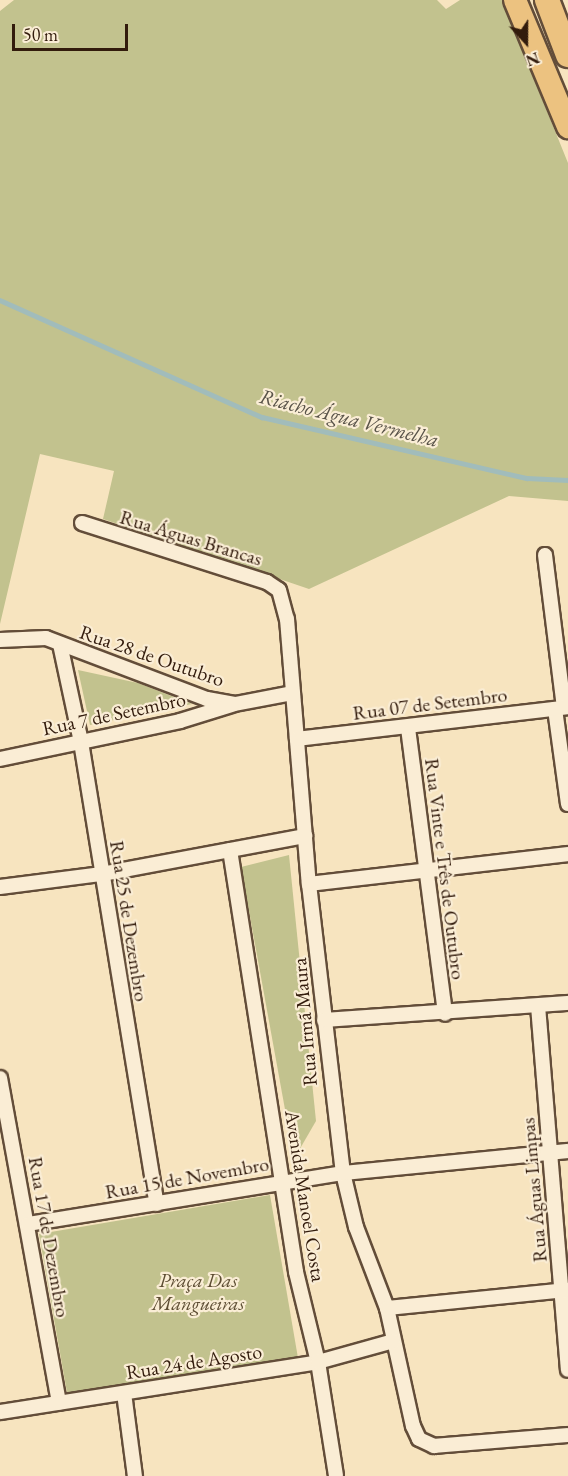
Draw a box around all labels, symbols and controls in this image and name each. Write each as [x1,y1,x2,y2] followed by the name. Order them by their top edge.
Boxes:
[15,12,130,50] scale bar
[496,12,556,72] north arrow
[23,23,58,46] text: 50 m
[523,47,542,71] text: N
[257,384,441,452] water label: Riacho Água Vermelha
[117,505,265,571] street label: Rua Águas Brancas
[77,620,227,692] street label: Rua 28 de Outubro
[351,683,509,725] street label: Rua 07 de Setembro
[40,687,188,741] street label: Rua 7 de Setembro
[420,757,470,981] street label: Rua Vinte e Três de Outubro
[104,839,154,1003] street label: Rua 25 de Dezembro
[287,957,323,1087] street label: Rua Irmã Maura
[280,1108,330,1284] street label: Avenida Manoel Costa
[516,1117,552,1263] street label: Rua Águas Limpas
[103,1152,271,1204] street label: Rua 15 de Novembro
[23,1155,75,1319] street label: Rua 17 de Dezembro
[152,1268,244,1315] park label: Praça Das Mangueiras
[124,1339,264,1385] street label: Rua 24 de Agosto

